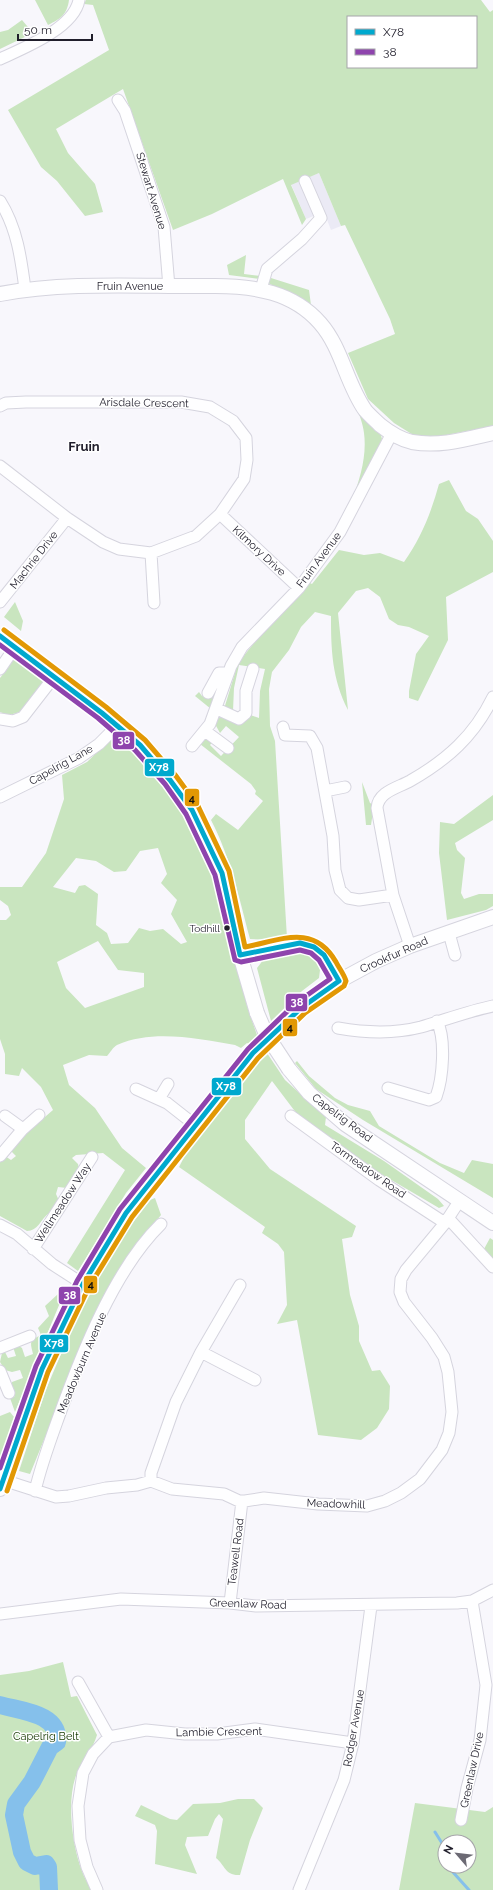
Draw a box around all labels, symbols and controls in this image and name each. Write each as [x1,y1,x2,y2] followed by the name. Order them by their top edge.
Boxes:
[18,16,92,42] scale bar
[347,16,477,68] legend
[24,23,52,37] text: 50 m
[383,25,404,39] text: X78
[383,45,397,59] text: 38
[133,151,169,232] street label: Stewart Avenue
[97,280,164,293] street label: Fruin Avenue
[99,396,189,410] street label: Arisdale Crescent
[68,439,100,454] district label: Fruin
[230,523,289,579] street label: Kilmory Drive
[7,528,61,592] street label: Machrie Drive
[294,529,344,590] street label: Fruin Avenue
[112,731,135,750] line badge: 38
[118,734,131,747] text: 38
[27,742,96,788] street label: Capelrig Lane
[144,758,175,777] line badge: X78
[148,761,169,774] text: X78
[184,788,200,807] line badge: 4
[189,792,195,805] text: 4
[189,923,220,934] place label: Todhill
[222,923,232,933] marker: Todhill
[358,934,430,976] street label: Crookfur Road
[285,993,308,1012] line badge: 38
[291,996,304,1009] text: 38
[282,1018,298,1037] line badge: 4
[287,1021,293,1034] text: 4
[211,1077,242,1096] line badge: X78
[215,1080,236,1093] text: X78
[309,1091,375,1145] street label: Capelrig Road
[328,1139,408,1201] street label: Tormeadow Road
[32,1161,94,1245] street label: Wellmeadow Way
[83,1275,98,1294] line badge: 4
[88,1278,94,1291] text: 4
[58,1286,81,1305] line badge: 38
[64,1289,77,1302] text: 38
[55,1310,109,1416] street label: Meadowburn Avenue
[39,1334,69,1353] line badge: X78
[43,1337,64,1350] text: X78
[306,1496,366,1512] street label: Meadowhill
[225,1517,247,1586] street label: Teawell Road
[209,1596,287,1612] street label: Greenlaw Road
[341,1688,367,1768] street label: Rodger Avenue
[176,1725,263,1739] street label: Lambie Crescent
[13,1730,79,1743] park label: Capelrig Belt
[458,1730,487,1809] street label: Greenlaw Drive
[437,1834,477,1874] north arrow
[441,1843,456,1856] text: N

